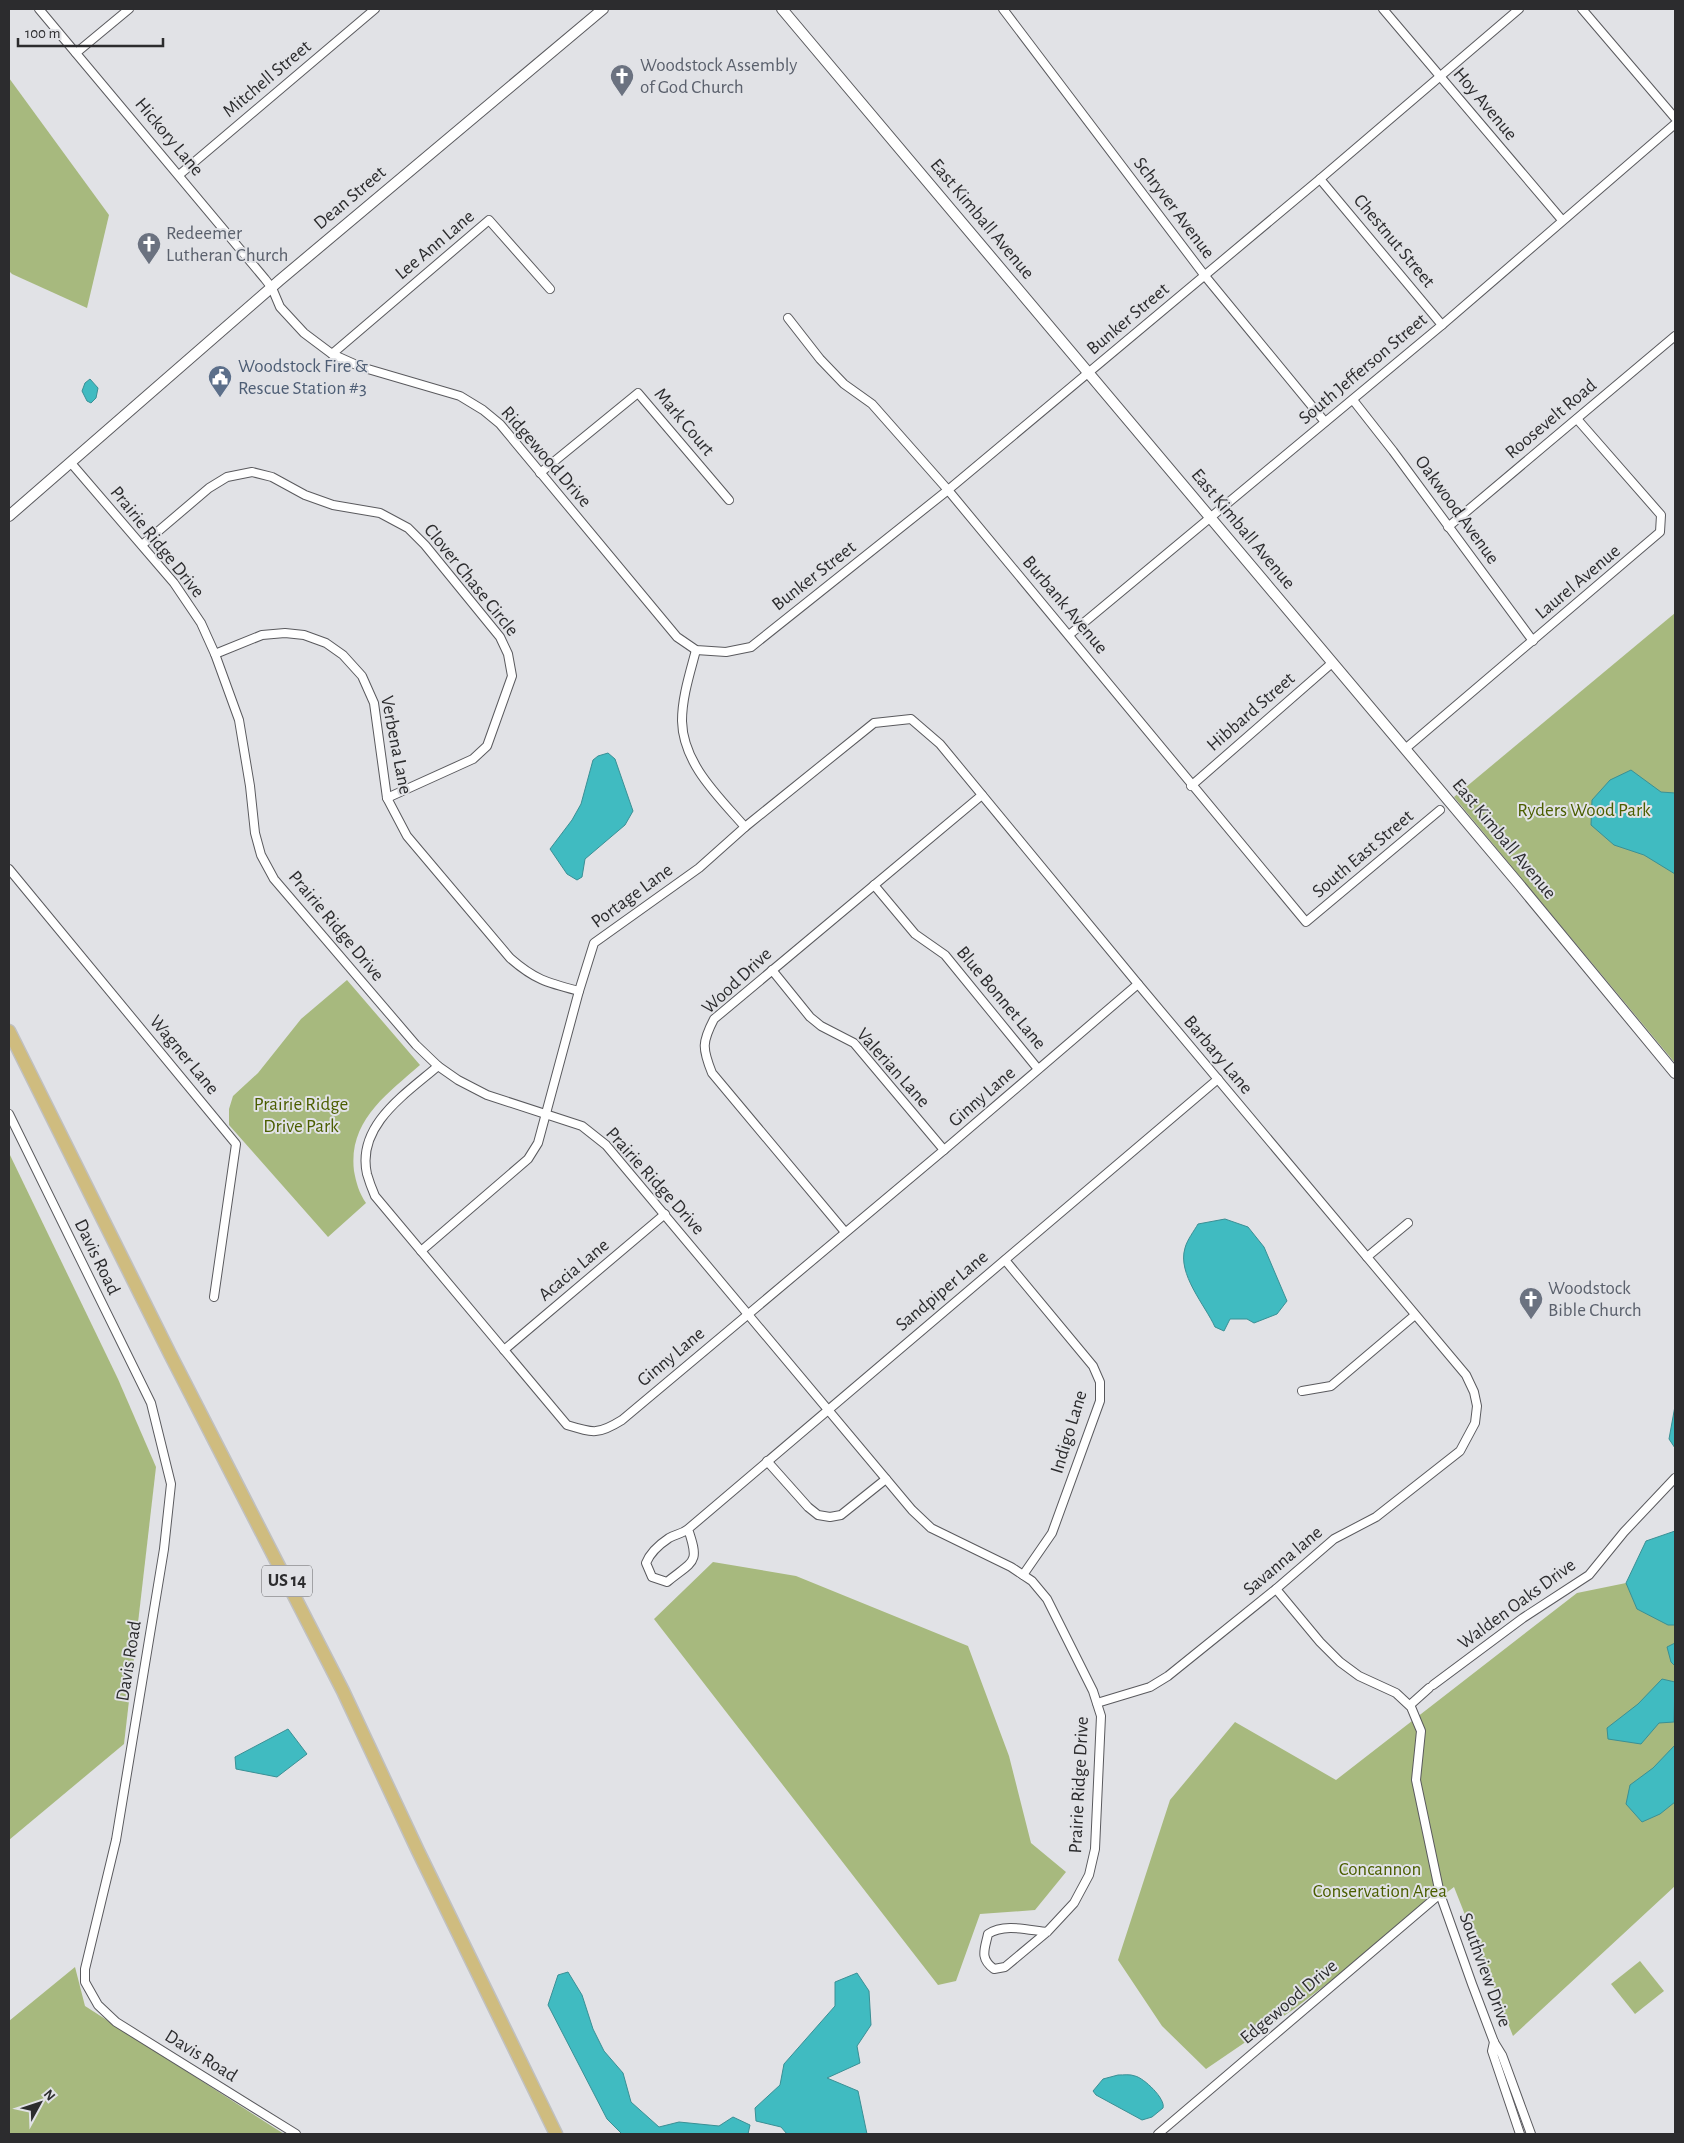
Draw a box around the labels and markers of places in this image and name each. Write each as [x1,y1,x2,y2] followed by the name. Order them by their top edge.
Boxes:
[640,56,797,97] place label: Woodstock Assembly of God Church
[609,63,635,97] church icon: Woodstock Assembly of God Church
[166,224,288,265] place label: Redeemer Lutheran Church
[136,231,162,265] church icon: Redeemer Lutheran Church
[238,357,368,398] place label: Woodstock Fire & Rescue Station #3
[207,364,233,398] public building icon: Woodstock Fire & Rescue Station #3
[1548,1279,1642,1320] place label: Woodstock Bible Church
[1518,1286,1544,1320] church icon: Woodstock Bible Church

